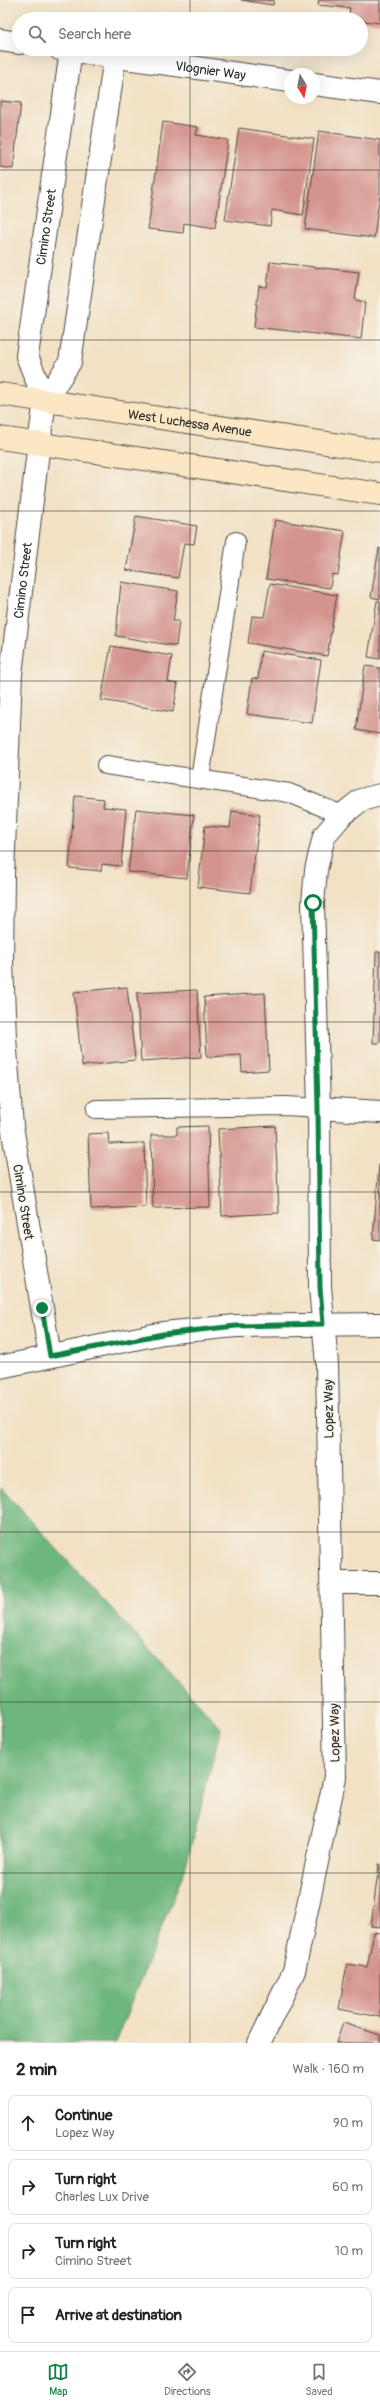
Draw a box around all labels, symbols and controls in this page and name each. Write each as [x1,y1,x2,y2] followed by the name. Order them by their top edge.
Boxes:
[12,12,368,56] search box
[26,23,48,45] icon: search
[58,25,131,44] text: Search here
[174,58,247,84] street label: Vlognier Way
[284,68,320,104] north arrow
[33,187,60,266] street label: Cimino Street
[127,406,253,441] street label: West Luchessa Avenue
[11,541,36,619] street label: Cimino Street
[304,894,322,912] route start
[9,1163,37,1242] street label: Cimino Street
[33,1299,51,1317] route end
[320,1379,338,1439] street label: Lopez Way
[326,1703,344,1763] street label: Lopez Way
[16,2059,57,2080] text: 2 min
[293,2061,364,2077] text: Walk · 160 m
[55,2106,113,2125] text: Continue
[17,2112,39,2134] icon: ahead
[333,2115,363,2131] text: 90 m
[55,2125,114,2141] text: Lopez Way
[55,2170,116,2189] text: Turn right
[17,2176,39,2198] icon: right
[332,2179,363,2195] text: 60 m
[55,2189,149,2205] text: Charles Lux Drive
[55,2234,116,2253] text: Turn right
[17,2240,39,2262] icon: right
[335,2243,363,2259] text: 10 m
[55,2253,131,2269] text: Cimino Street
[17,2304,39,2326] icon: arrive
[55,2306,182,2325] text: Arrive at destination
[47,2361,69,2398] tab: Map
[164,2361,211,2398] tab: Directions
[305,2361,333,2398] tab: Saved

